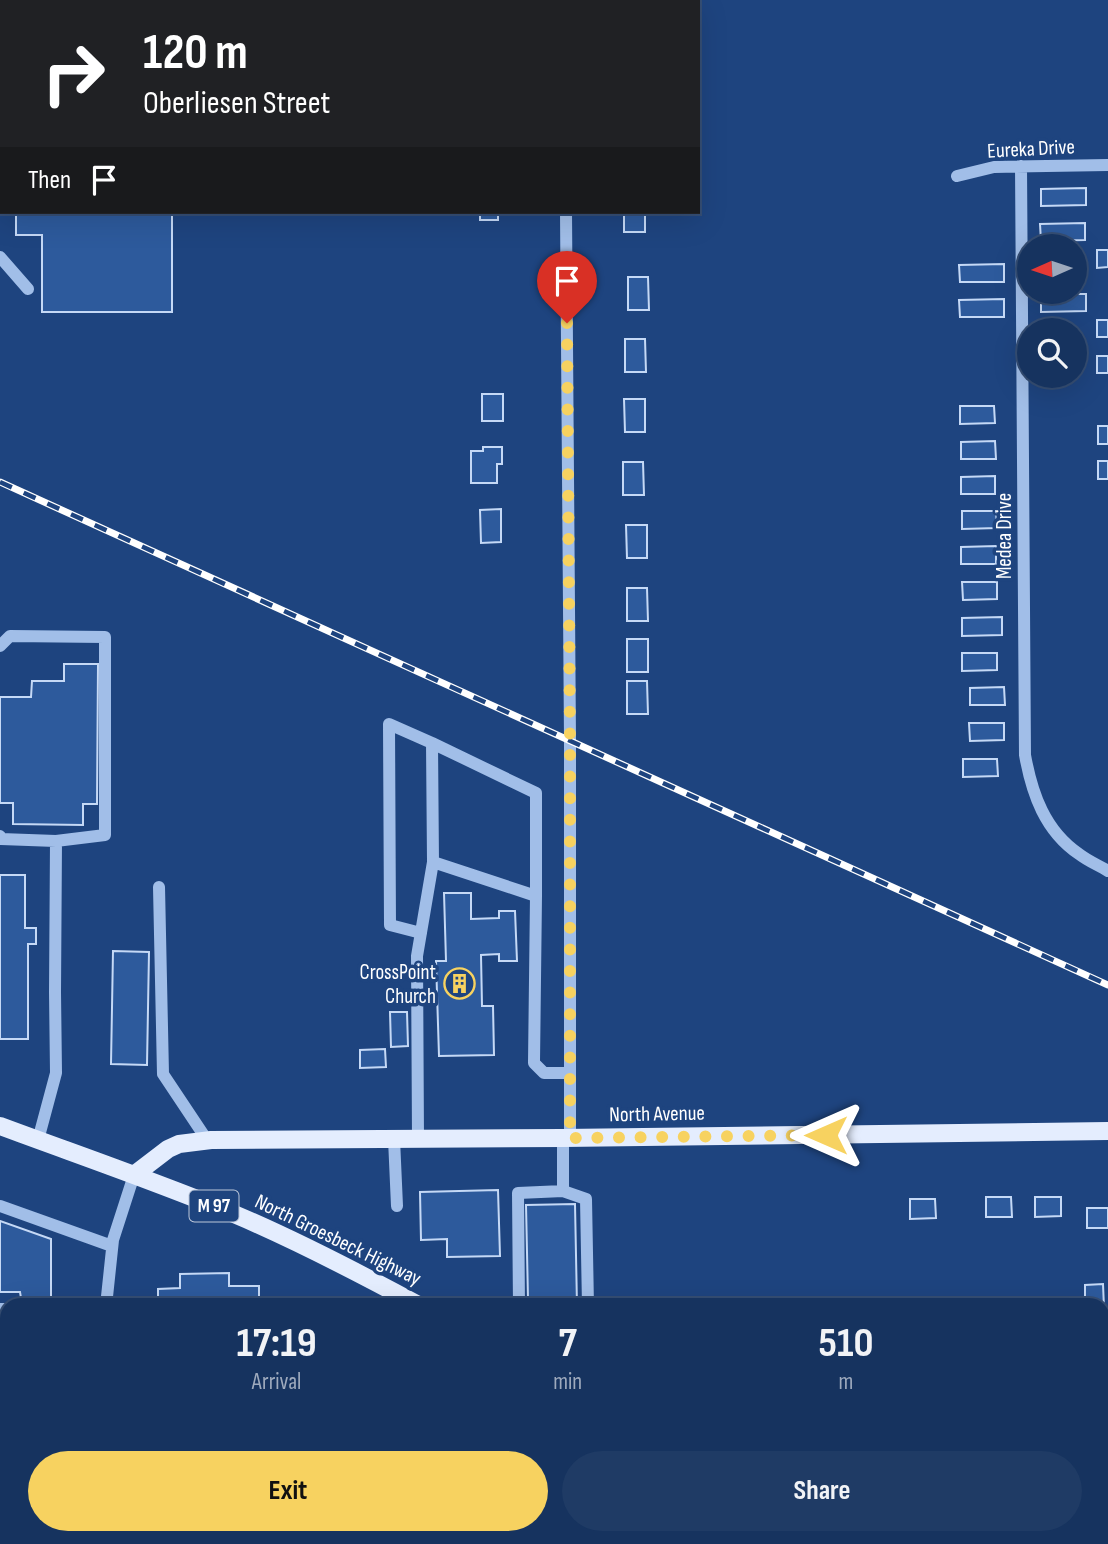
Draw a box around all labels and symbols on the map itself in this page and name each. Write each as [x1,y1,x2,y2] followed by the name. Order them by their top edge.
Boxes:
[987,134,1075,164] street label: Eureka Drive
[1017,234,1087,304] north arrow
[537,251,597,323] pin
[992,493,1017,579] street label: Medea Drive
[360,960,436,1009] place label: CrossPoint Church
[442,967,476,1001] building icon: CrossPoint Church
[789,1098,863,1172] position arrow
[609,1101,705,1127] street label: North Avenue
[251,1189,425,1291] street label: North Groesbeck Highway
[190,1190,238,1222] road number: M 97

